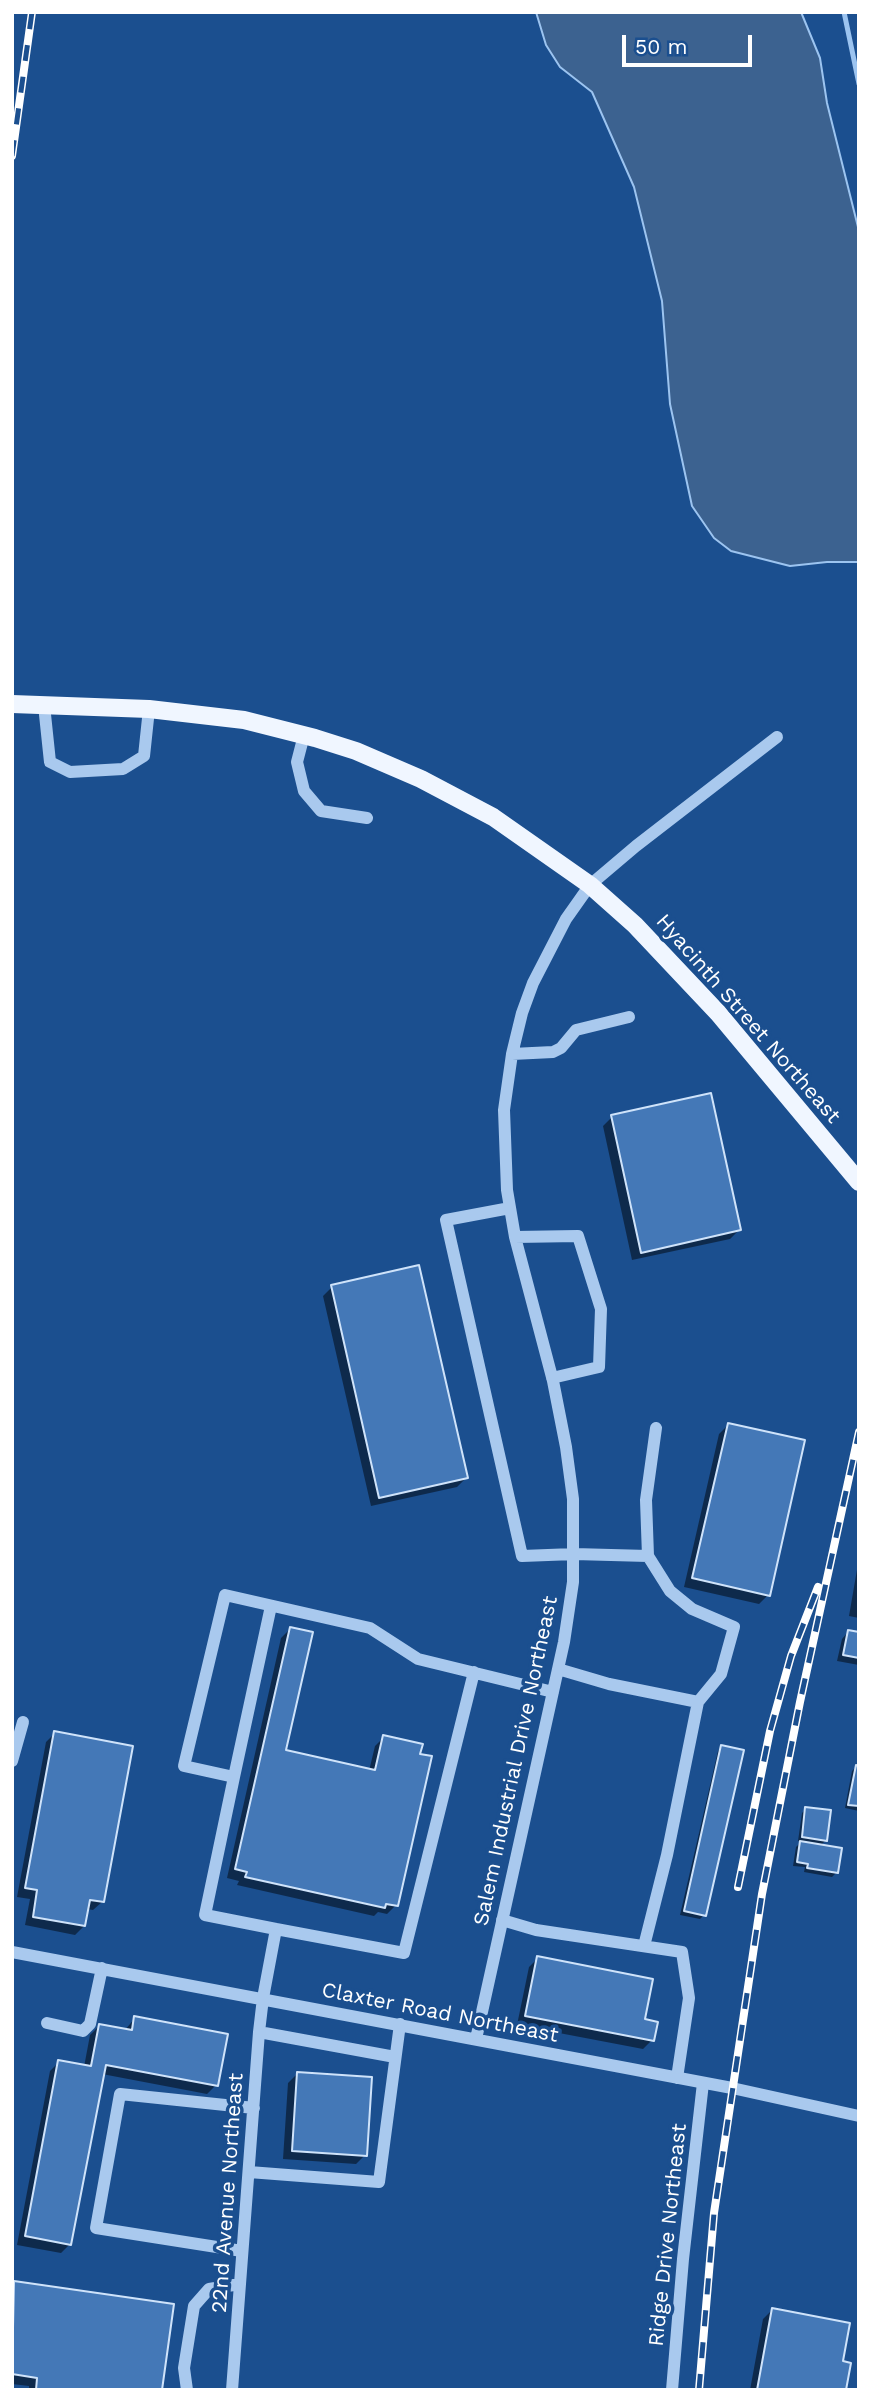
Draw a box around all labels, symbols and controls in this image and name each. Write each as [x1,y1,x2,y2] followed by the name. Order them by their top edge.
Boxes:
[626,21,756,65] scale bar
[635,34,687,59] text: 50 m
[650,909,846,1129] street label: Hyacinth Street Northeast
[469,1594,563,1928] street label: Salem Industrial Drive Northeast
[320,1978,560,2048] street label: Claxter Road Northeast
[207,2072,249,2314] street label: 22nd Avenue Northeast
[644,2122,692,2348] street label: Ridge Drive Northeast

